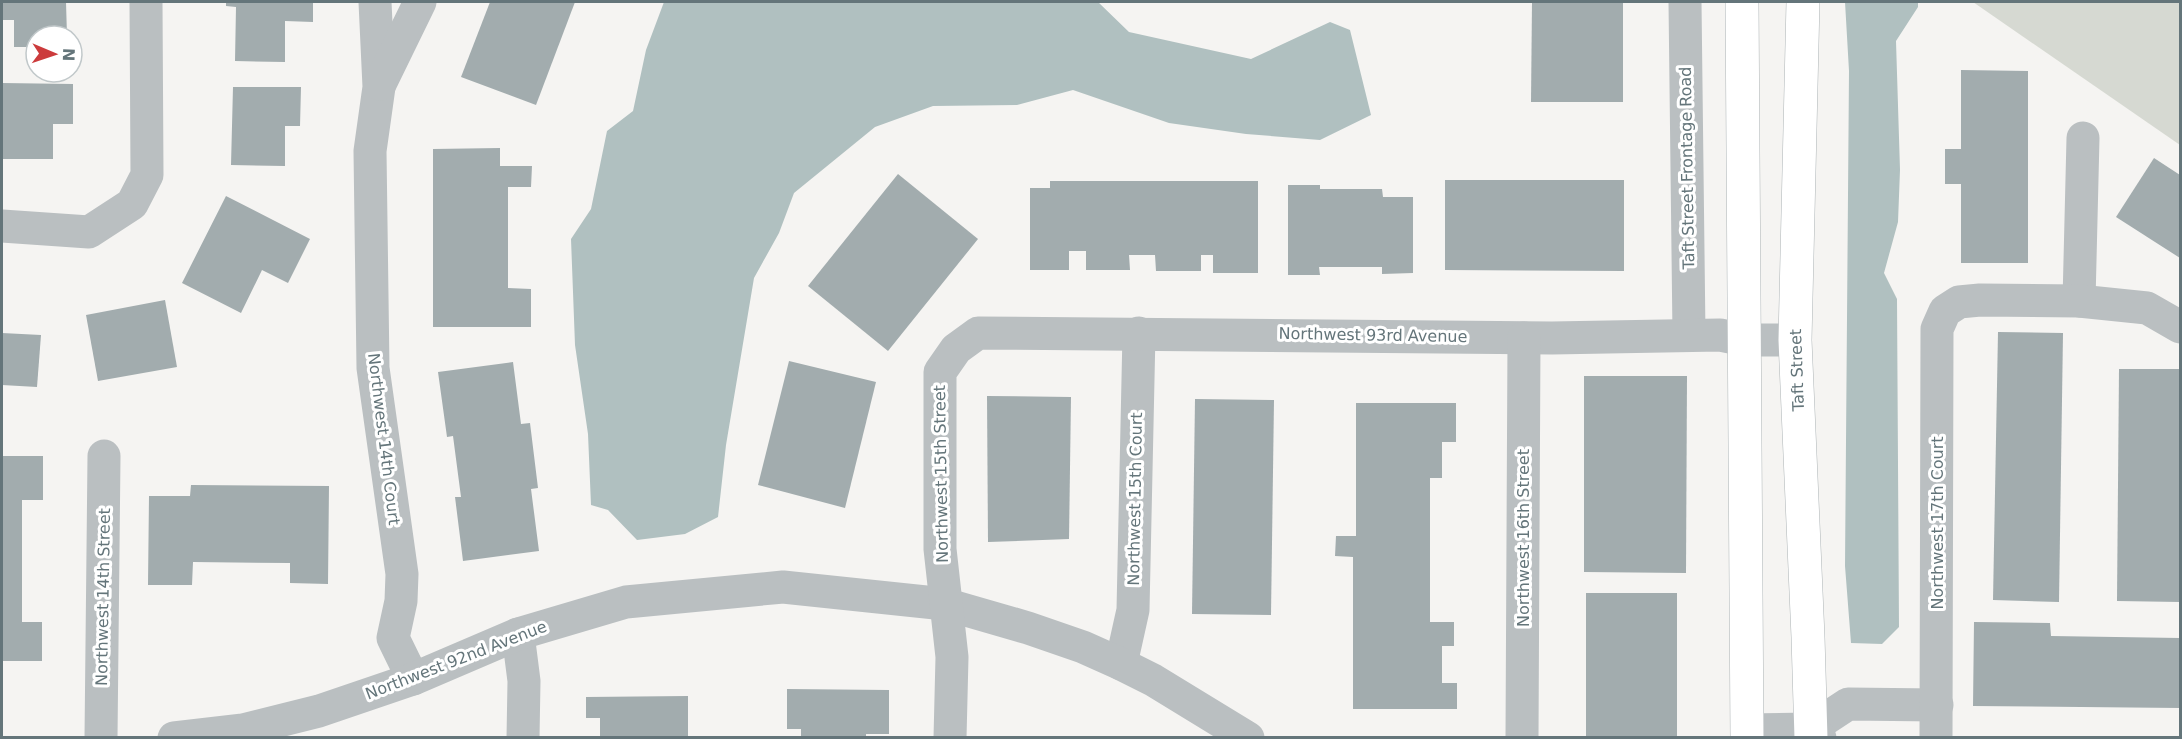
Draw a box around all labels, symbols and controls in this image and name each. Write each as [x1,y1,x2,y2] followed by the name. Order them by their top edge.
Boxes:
[24,24,84,84] north arrow
[59,47,78,62] text: N
[1676,66,1698,271] street label: Taft Street Frontage Road
[1278,324,1468,346] street label: Northwest 93rd Avenue
[1786,329,1808,412] street label: Taft Street
[364,352,404,526] street label: Northwest 14th Court
[930,385,952,563] street label: Northwest 15th Street
[1124,412,1146,586] street label: Northwest 15th Court
[1928,436,1947,610] street label: Northwest 17th Court
[1514,449,1533,627] street label: Northwest 16th Street
[92,508,114,686] street label: Northwest 14th Street
[363,617,549,703] street label: Northwest 92nd Avenue

